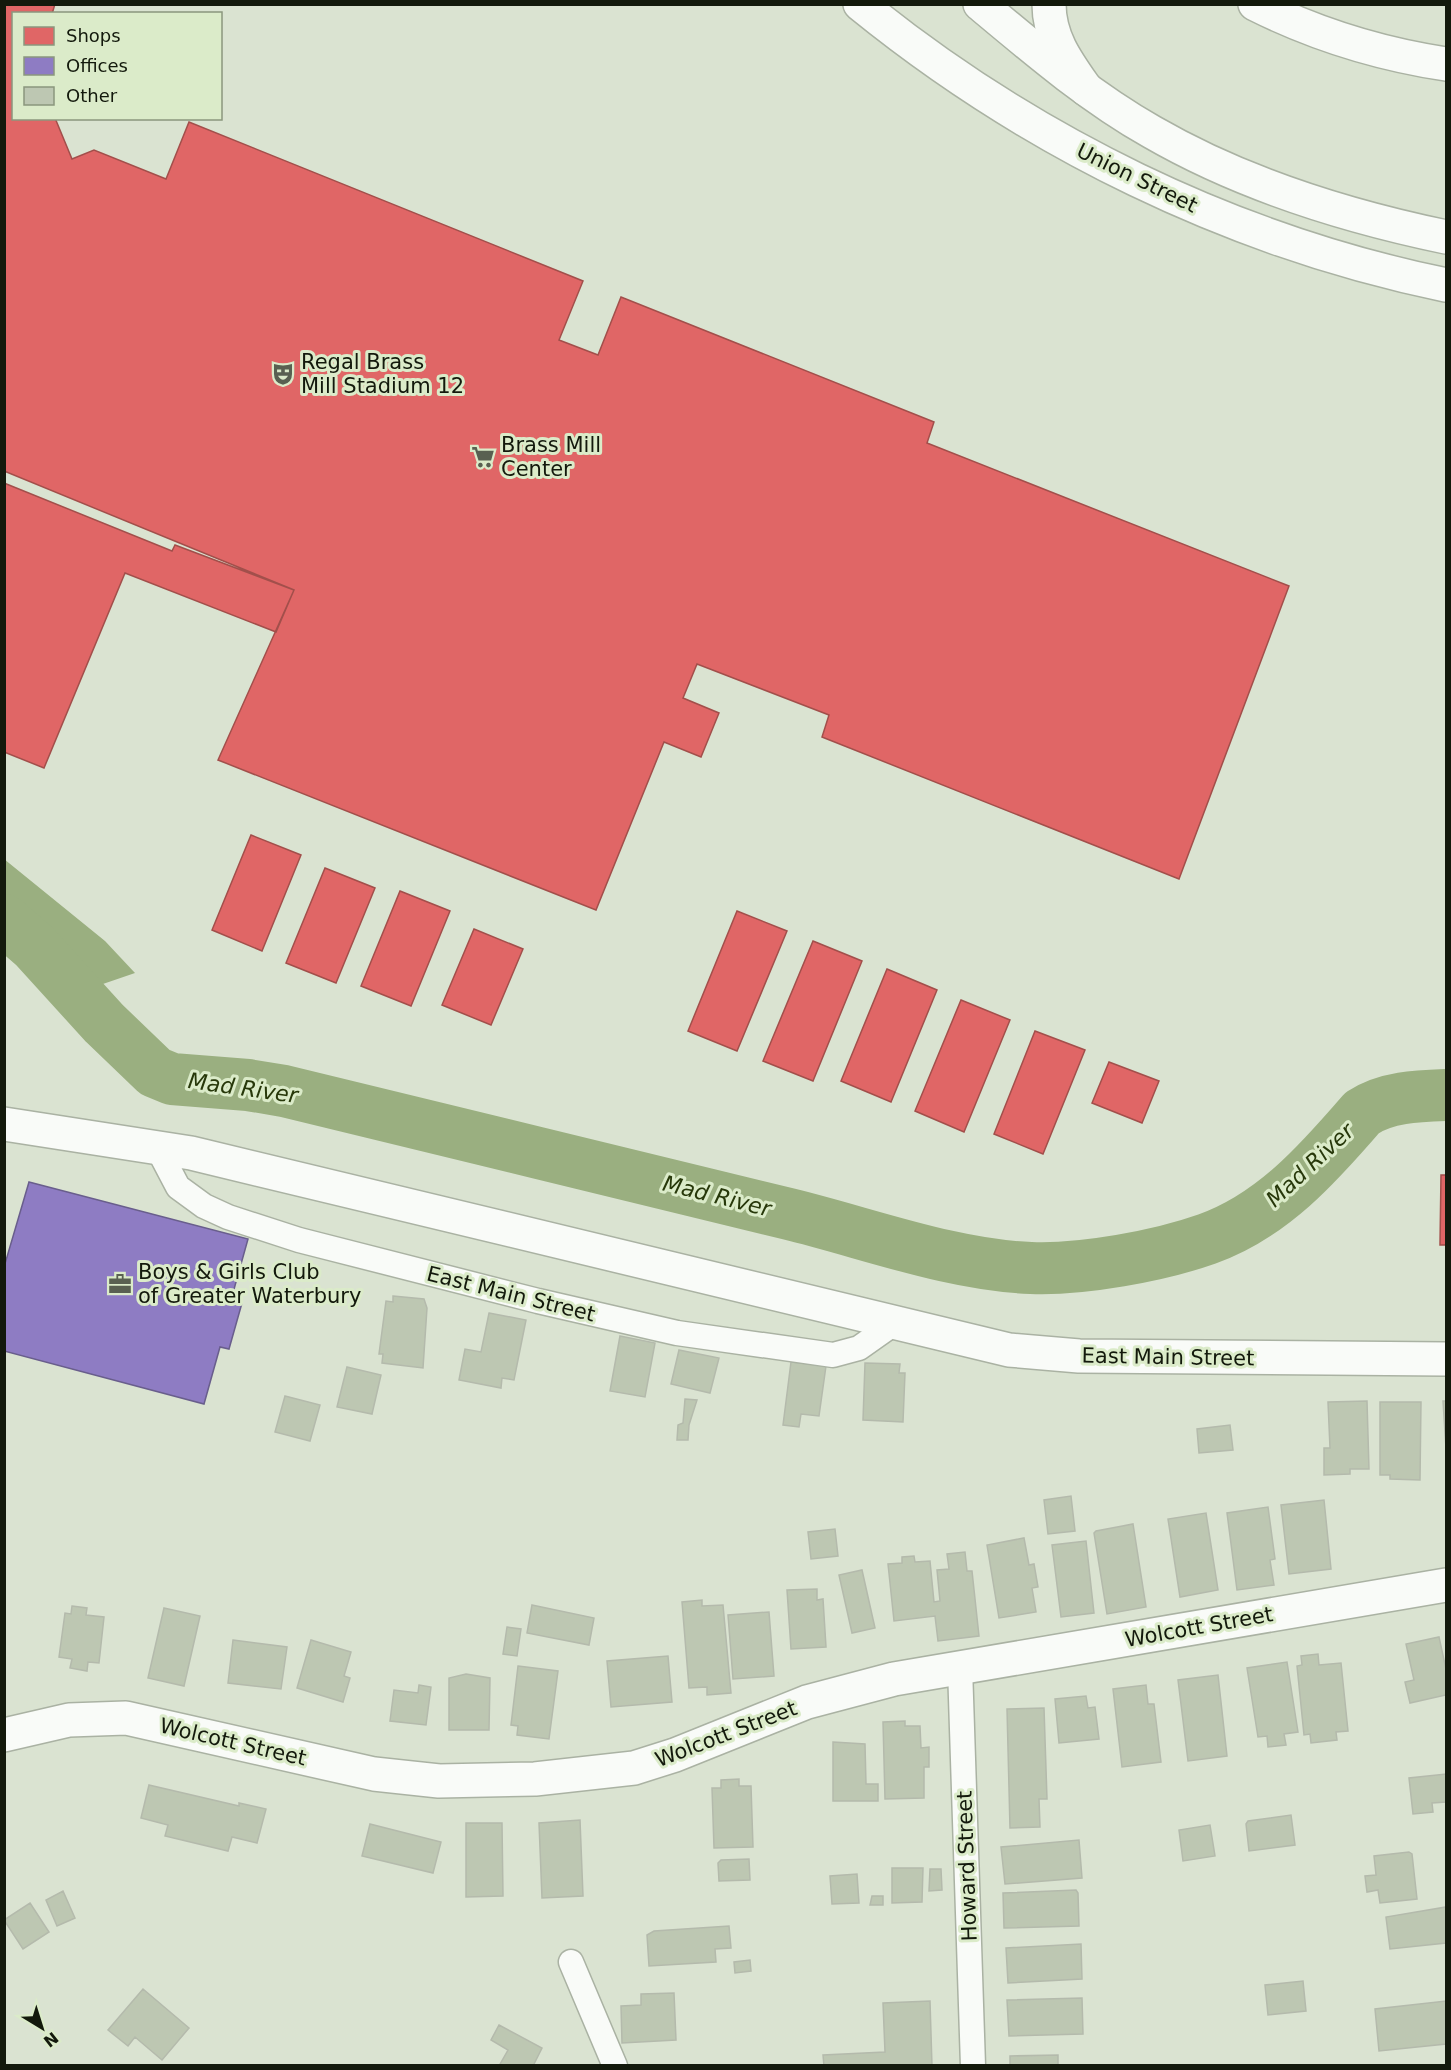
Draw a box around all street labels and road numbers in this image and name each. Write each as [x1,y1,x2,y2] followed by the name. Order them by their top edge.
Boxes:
[1073,138,1201,218] street label: Union Street
[424,1261,598,1327] street label: East Main Street
[1081,1343,1255,1371] street label: East Main Street
[1123,1602,1275,1652] street label: Wolcott Street
[652,1696,800,1772] street label: Wolcott Street
[157,1713,309,1771] street label: Wolcott Street
[952,1790,982,1942] street label: Howard Street

